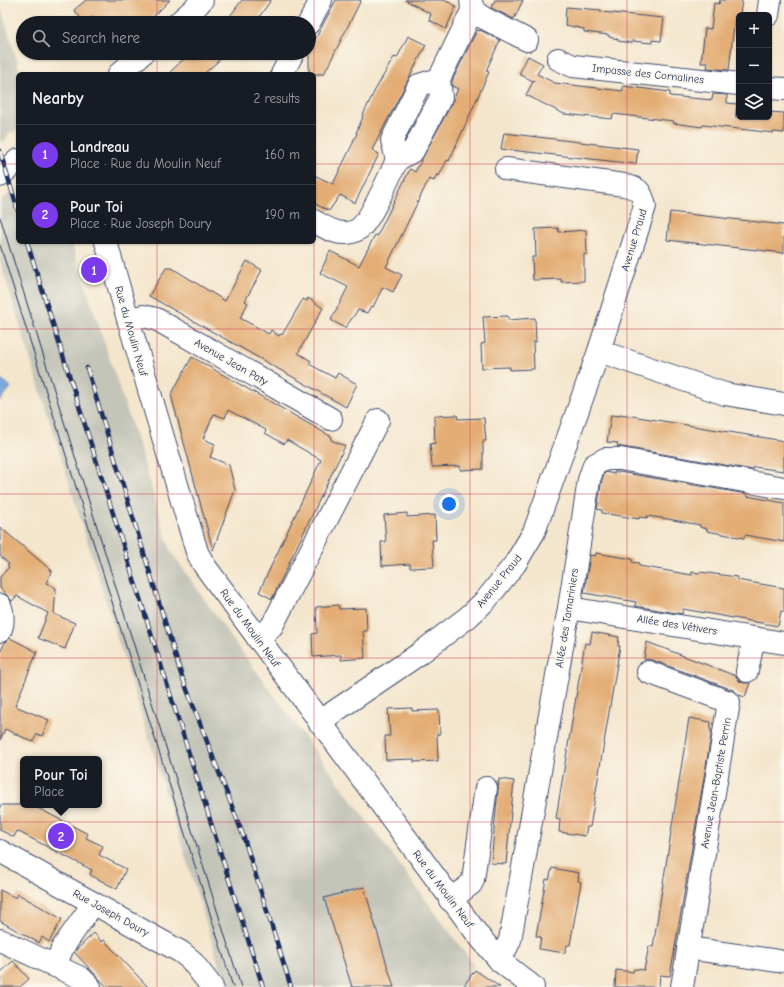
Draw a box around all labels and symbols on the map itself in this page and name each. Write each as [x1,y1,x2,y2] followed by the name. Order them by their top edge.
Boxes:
[591,62,705,86] street label: Impasse des Cornalines
[618,207,650,273] street label: Avenue Praud
[81,255,107,285] pin: 1
[112,284,150,379] street label: Rue du Moulin Neuf
[192,336,270,388] street label: Avenue Jean Paty
[439,494,459,514] your location
[474,552,524,610] street label: Avenue Praud
[553,567,581,669] street label: Allée des Tamariniers
[217,586,283,670] street label: Rue du Moulin Neuf
[636,612,718,638] street label: Allée des Vétivers
[698,716,734,850] street label: Avenue Jean-Baptiste Perrin
[48,821,74,851] pin: 2
[410,848,477,931] street label: Rue du Moulin Neuf
[71,887,151,939] street label: Rue Joseph Doury

